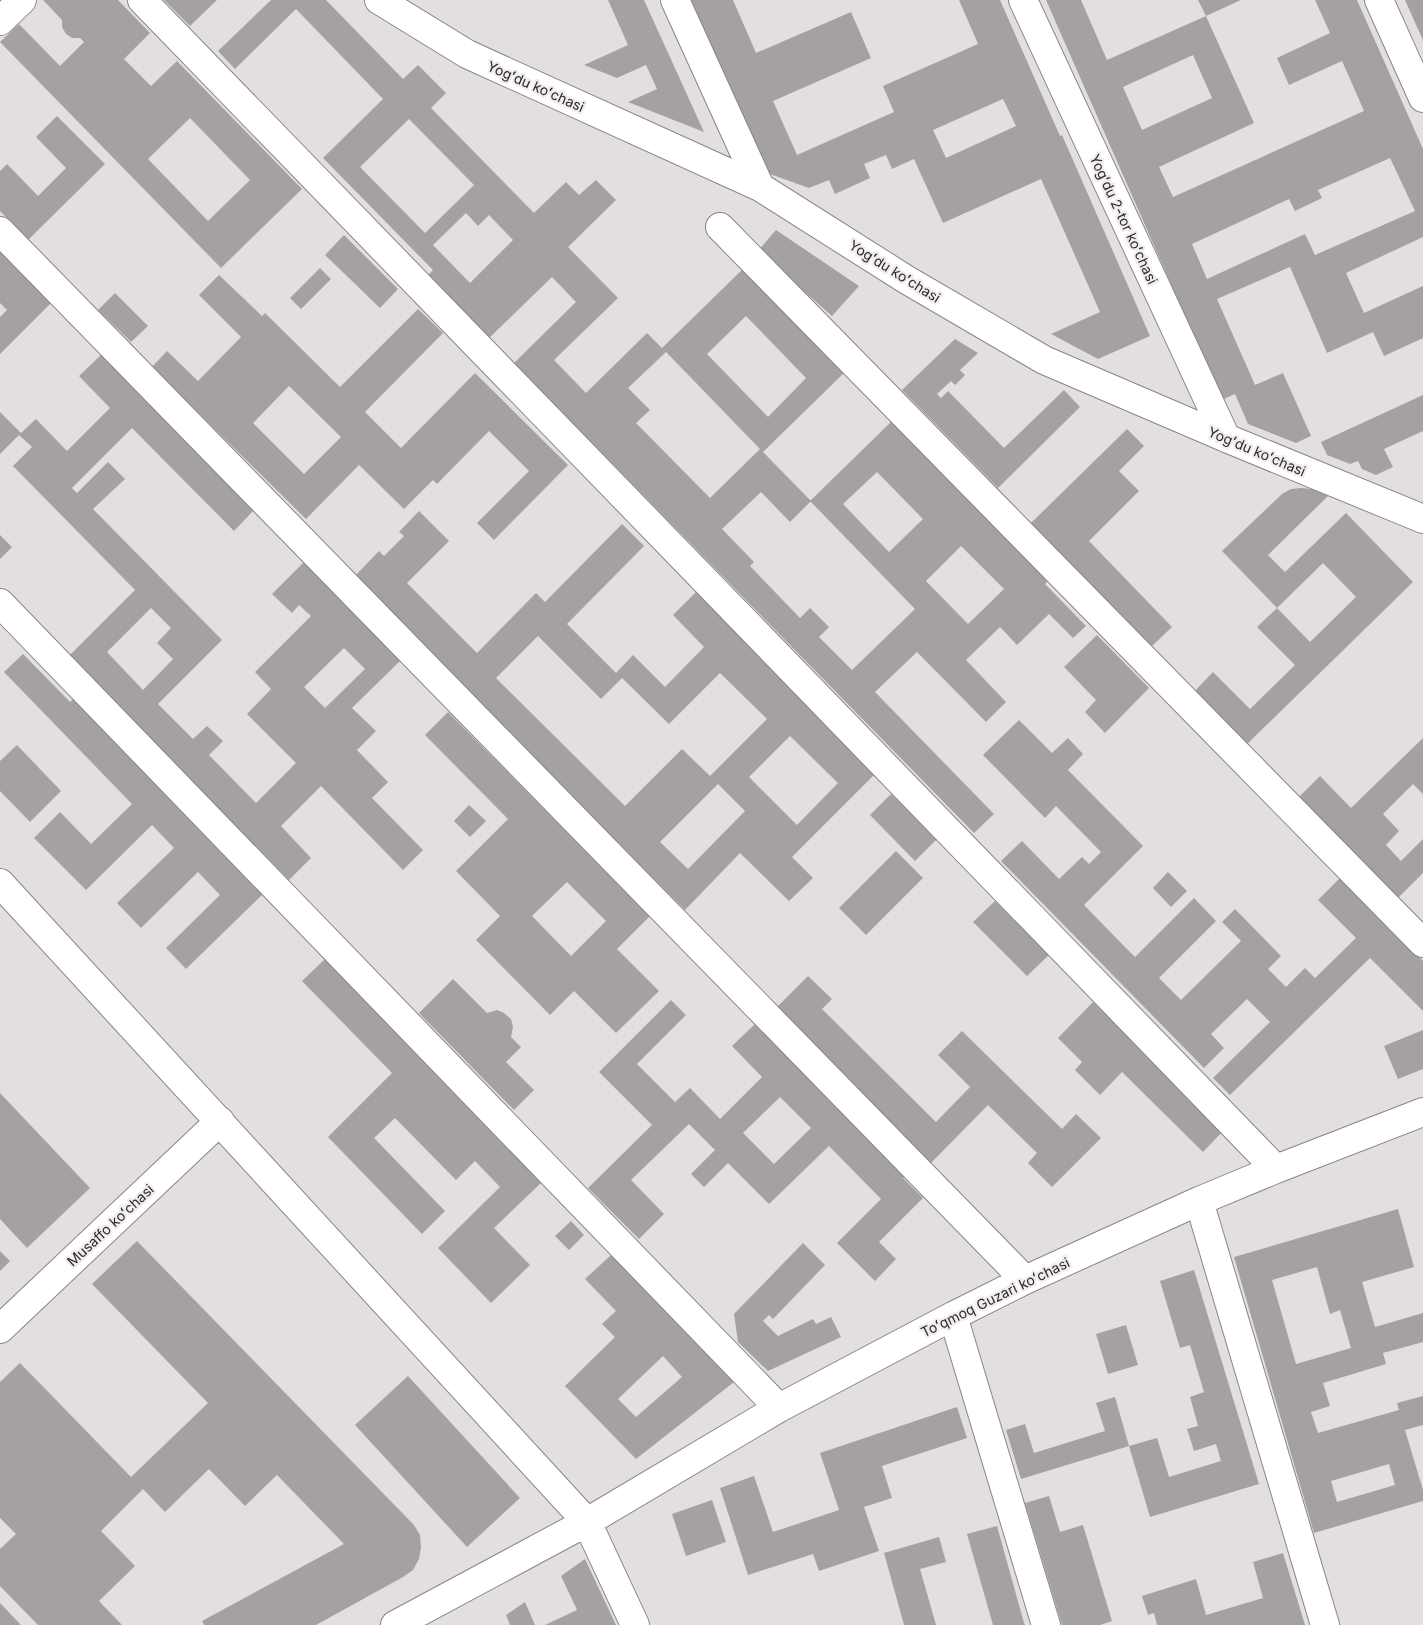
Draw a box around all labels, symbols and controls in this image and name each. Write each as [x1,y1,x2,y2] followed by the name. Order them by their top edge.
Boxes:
[485,57,587,115] street label: Yogʻdu koʻchasi
[1086,151,1162,287] street label: Yogʻdu 2-tor koʻchasi
[846,236,944,306] street label: Yogʻdu koʻchasi
[1206,423,1308,479] street label: Yogʻdu koʻchasi
[63,1180,157,1270] street label: Musaffo koʻchasi
[918,1254,1072,1340] street label: Toʻqmoq Guzari koʻchasi

